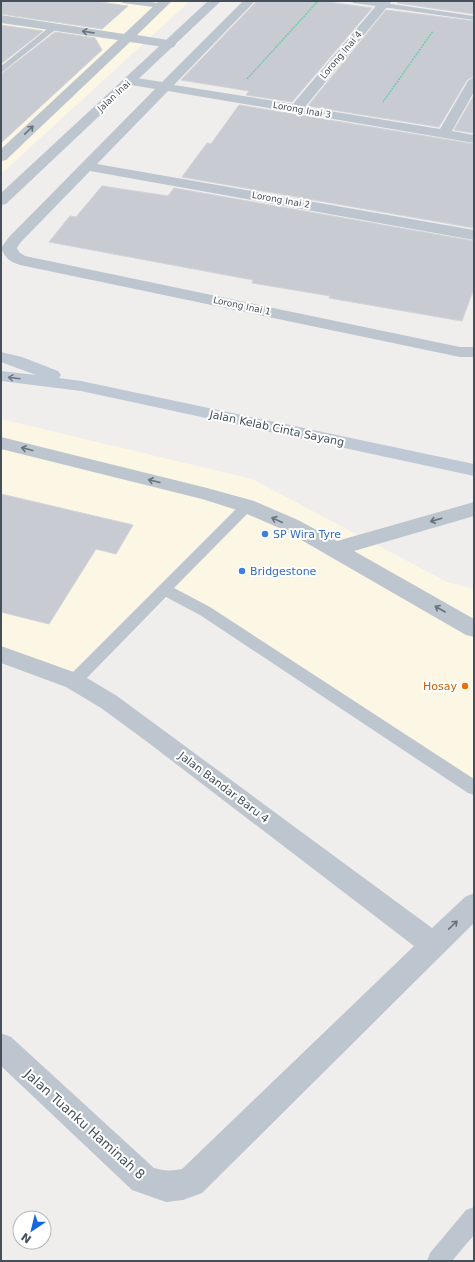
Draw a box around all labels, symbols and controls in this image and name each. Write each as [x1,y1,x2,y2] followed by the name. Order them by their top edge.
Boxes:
[82,28,95,36] one-way arrow
[318,29,364,81] street label: Lorong Inai 4
[95,78,132,114] street label: Jalan Inai
[272,100,332,120] street label: Lorong Inai 3
[24,126,34,135] one-way arrow
[251,190,311,210] street label: Lorong Inai 2
[212,295,272,317] street label: Lorong Inai 1
[8,374,21,382] one-way arrow
[207,408,345,449] street label: Jalan Kelab Cinta Sayang
[21,445,34,453] one-way arrow
[147,476,160,484] one-way arrow
[272,516,284,523] one-way arrow
[430,517,443,524] one-way arrow
[273,528,341,541] place label: SP Wira Tyre
[260,529,270,539] marker: SP Wira Tyre
[250,565,317,578] place label: Bridgestone
[237,566,247,576] marker: Bridgestone
[434,605,446,613] one-way arrow
[423,680,457,693] place label: Hosay
[460,681,470,691] marker: Hosay
[175,749,271,826] street label: Jalan Bandar Baru 4
[448,920,458,930] one-way arrow
[21,1066,148,1182] street label: Jalan Tuanku Haminah 8
[12,1210,52,1250] north arrow
[19,1230,34,1246] text: N

